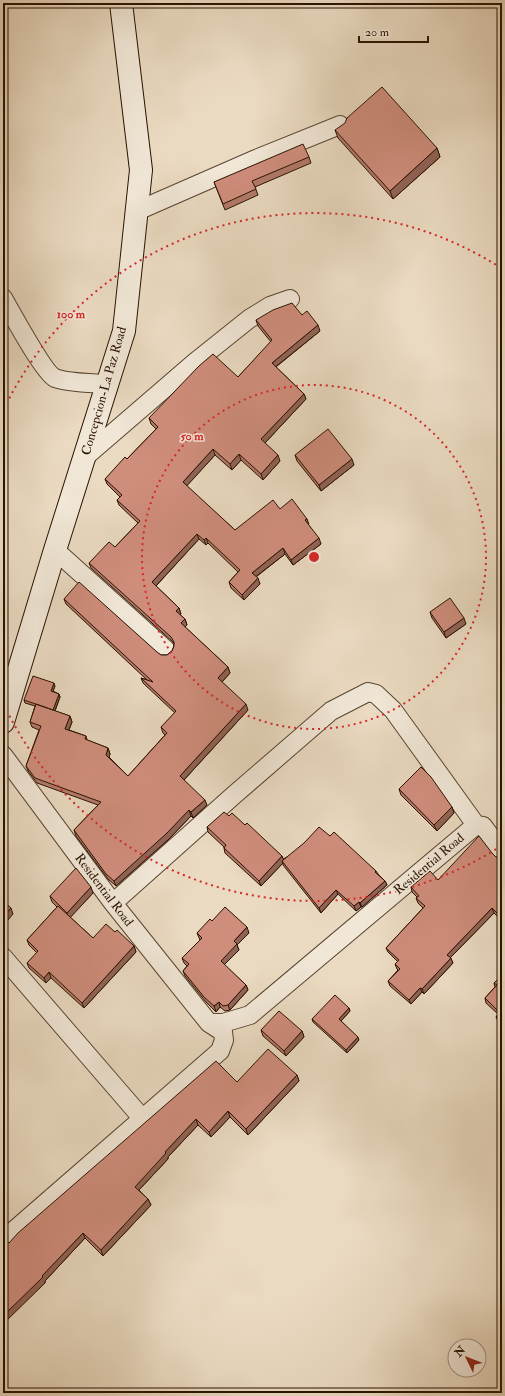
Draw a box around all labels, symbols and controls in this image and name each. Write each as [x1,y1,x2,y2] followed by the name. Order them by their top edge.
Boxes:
[359,18,428,44] scale bar
[365,25,390,40] text: 20 m
[57,307,86,322] text: 100 m
[78,324,131,457] street label: Concepcion-La Paz Road
[180,429,204,444] text: 50 m
[307,550,321,564] centre of rings
[390,829,468,898] street label: Residential Road
[71,850,137,930] street label: Residential Road
[447,1338,487,1378] north arrow
[451,1343,469,1360] text: N

